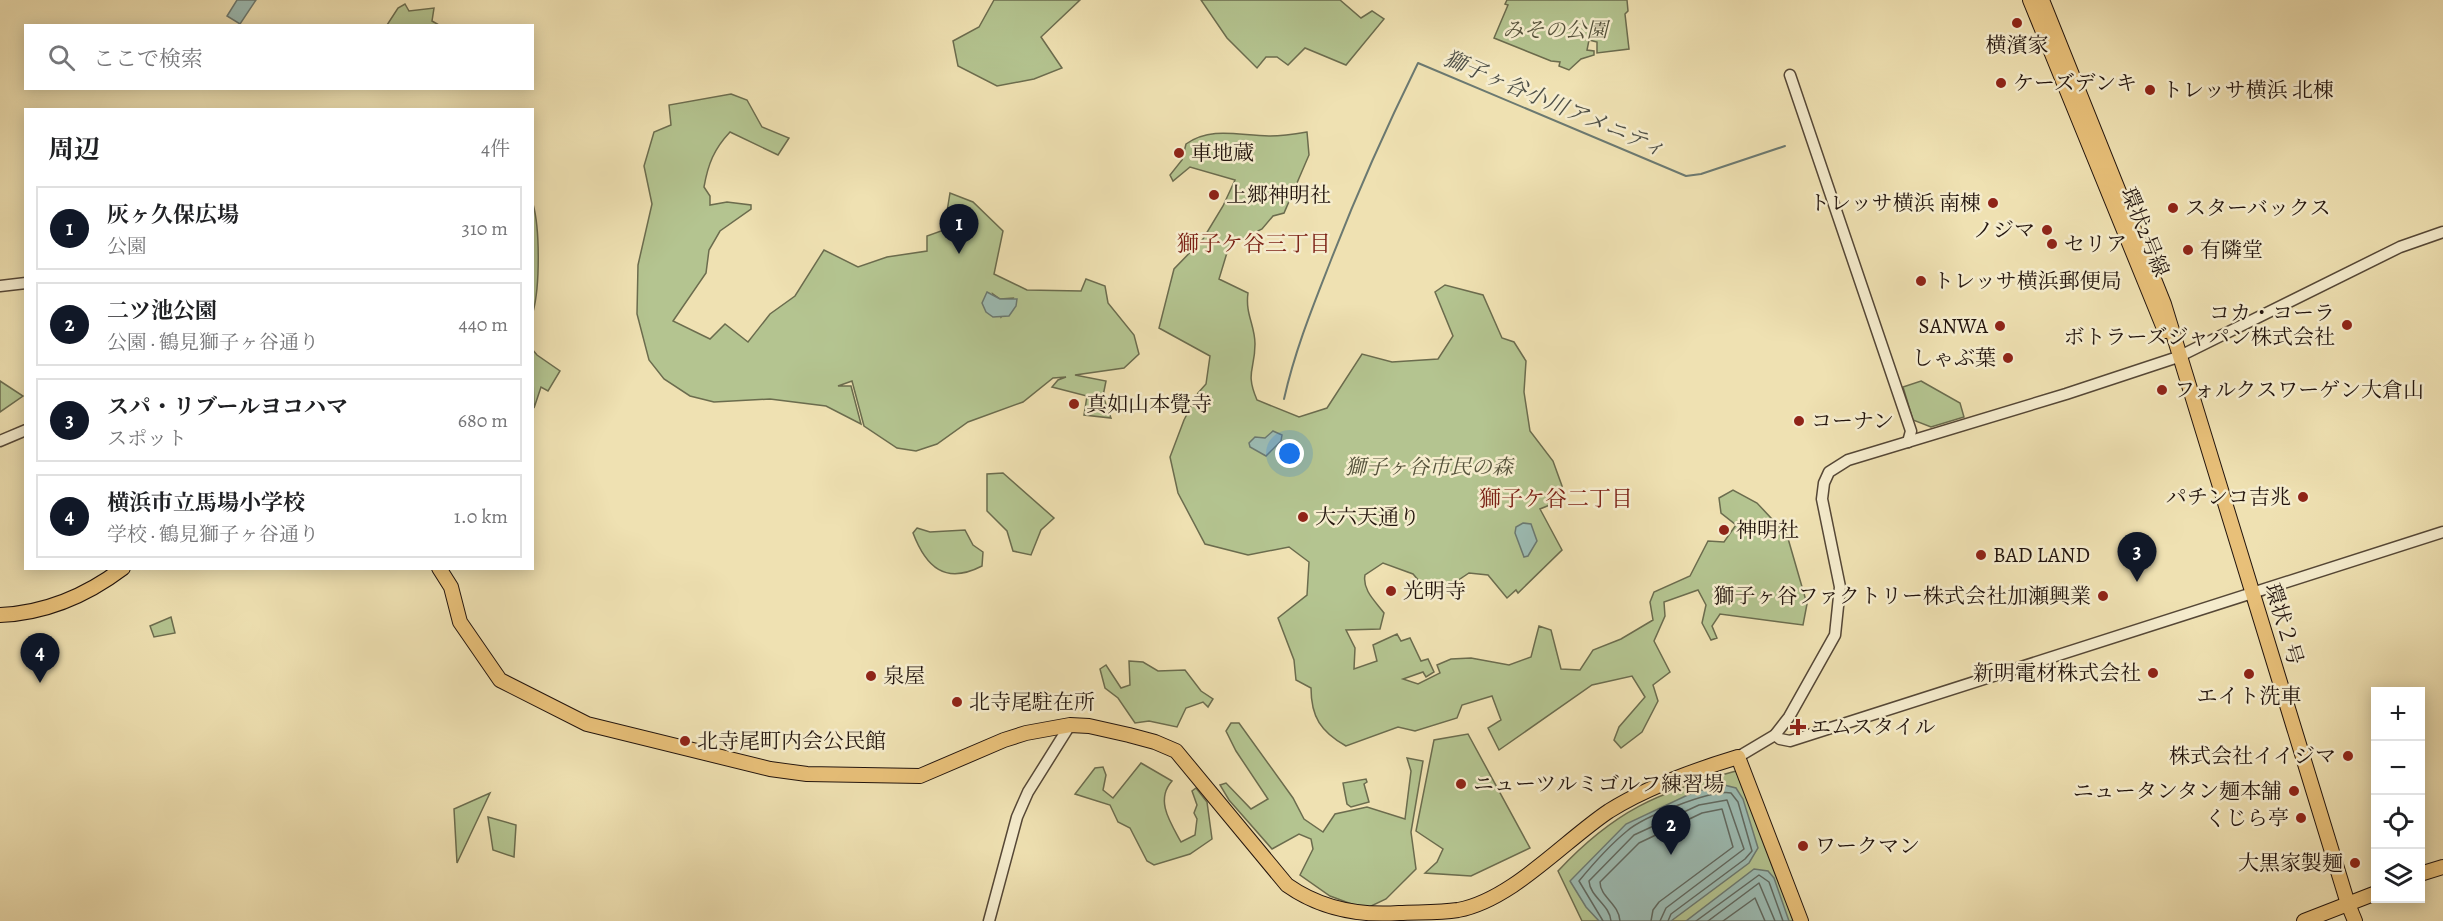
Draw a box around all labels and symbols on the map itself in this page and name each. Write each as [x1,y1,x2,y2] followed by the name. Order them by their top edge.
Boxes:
[1503,16,1610,44] park label: みその公園
[2010,16,2024,30] marker: 横濱家
[1986,31,2049,59] place label: 横濱家
[1439,44,1671,164] water label: 獅子ヶ谷小川アメニティ
[2013,69,2137,97] place label: ケーズデンキ
[1994,76,2008,90] marker: ケーズデンキ
[2162,76,2334,104] place label: トレッサ横浜 北棟
[2143,83,2157,97] marker: トレッサ横浜 北棟
[1191,139,1254,167] place label: 車地蔵
[1172,146,1186,160] marker: 車地蔵
[1226,181,1331,209] place label: 上郷神明社
[2114,183,2176,281] street label: 環状2号線
[1207,188,1221,202] marker: 上郷神明社
[1809,189,1981,217] place label: トレッサ横浜 南棟
[2185,194,2331,222] place label: スターバックス
[1986,196,2000,210] marker: トレッサ横浜 南棟
[2166,201,2180,215] marker: スターバックス
[940,204,978,254] pin: 1
[1973,216,2035,244] place label: ノジマ
[2040,223,2054,237] marker: ノジマ
[1177,229,1331,259] district label: 獅子ケ谷三丁目
[2064,230,2127,258] place label: セリア
[2200,236,2263,264] place label: 有隣堂
[2045,237,2059,251] marker: セリア
[2181,243,2195,257] marker: 有隣堂
[1933,267,2122,295] place label: トレッサ横浜郵便局
[1914,274,1928,288] marker: トレッサ横浜郵便局
[2063,299,2335,351] place label: コカ・コーラ ボトラーズジャパン株式会社
[1919,312,1989,340] place label: SANWA
[2340,318,2354,332] marker: コカ・コーラ ボトラーズジャパン株式会社
[1993,319,2007,333] marker: SANWA
[1912,344,1996,372] place label: しゃぶ葉
[2001,351,2015,365] marker: しゃぶ葉
[2174,376,2424,404] place label: フォルクスワーゲン大倉山
[2155,383,2169,397] marker: フォルクスワーゲン大倉山
[1086,390,1212,418] place label: 真如山本覺寺
[1067,397,1081,411] marker: 真如山本覺寺
[1811,407,1894,435] place label: コーナン
[1792,414,1806,428] marker: コーナン
[1275,439,1304,468] your location
[1345,453,1515,481] park label: 獅子ヶ谷市民の森
[2166,483,2291,511] place label: パチンコ吉兆
[1479,484,1633,514] district label: 獅子ケ谷二丁目
[2296,490,2310,504] marker: パチンコ吉兆
[1315,503,1420,531] place label: 大六天通り
[1296,510,1310,524] marker: 大六天通り
[1736,516,1799,544] place label: 神明社
[1717,523,1731,537] marker: 神明社
[2118,532,2156,582] pin: 3
[1993,541,2090,569] place label: BAD LAND
[1974,548,1988,562] marker: BAD LAND
[1403,577,1466,605] place label: 光明寺
[2258,580,2310,668] street label: 環状２号
[1713,582,2091,610] place label: 獅子ヶ谷ファクトリー株式会社加瀬興業
[1384,584,1398,598] marker: 光明寺
[2096,589,2110,603] marker: 獅子ヶ谷ファクトリー株式会社加瀬興業
[20,634,60,683] pin: 4
[1973,659,2141,687] place label: 新明電材株式会社
[883,662,925,690] place label: 泉屋
[2146,666,2160,680] marker: 新明電材株式会社
[2242,667,2256,681] marker: エイト洗車
[864,669,878,683] marker: 泉屋
[2197,682,2302,710] place label: エイト洗車
[969,688,1095,716] place label: 北寺尾駐在所
[950,695,964,709] marker: 北寺尾駐在所
[1810,713,1936,741] place label: エムスタイル
[1791,720,1805,734] marker: エムスタイル
[697,727,886,755] place label: 北寺尾町内会公民館
[678,734,692,748] marker: 北寺尾町内会公民館
[2169,742,2336,770] place label: 株式会社イイジマ
[2341,749,2355,763] marker: 株式会社イイジマ
[1473,770,1724,798] place label: ニューツルミゴルフ練習場
[1454,777,1468,791] marker: ニューツルミゴルフ練習場
[2073,777,2282,805] place label: ニュータンタン麺本舗
[2287,784,2301,798] marker: ニュータンタン麺本舗
[2205,804,2289,832] place label: くじら亭
[1652,806,1690,855] pin: 2
[2294,811,2308,825] marker: くじら亭
[1815,832,1920,860] place label: ワークマン
[1796,839,1810,853] marker: ワークマン
[2238,849,2343,877] place label: 大黒家製麺
[2348,856,2362,870] marker: 大黒家製麺

